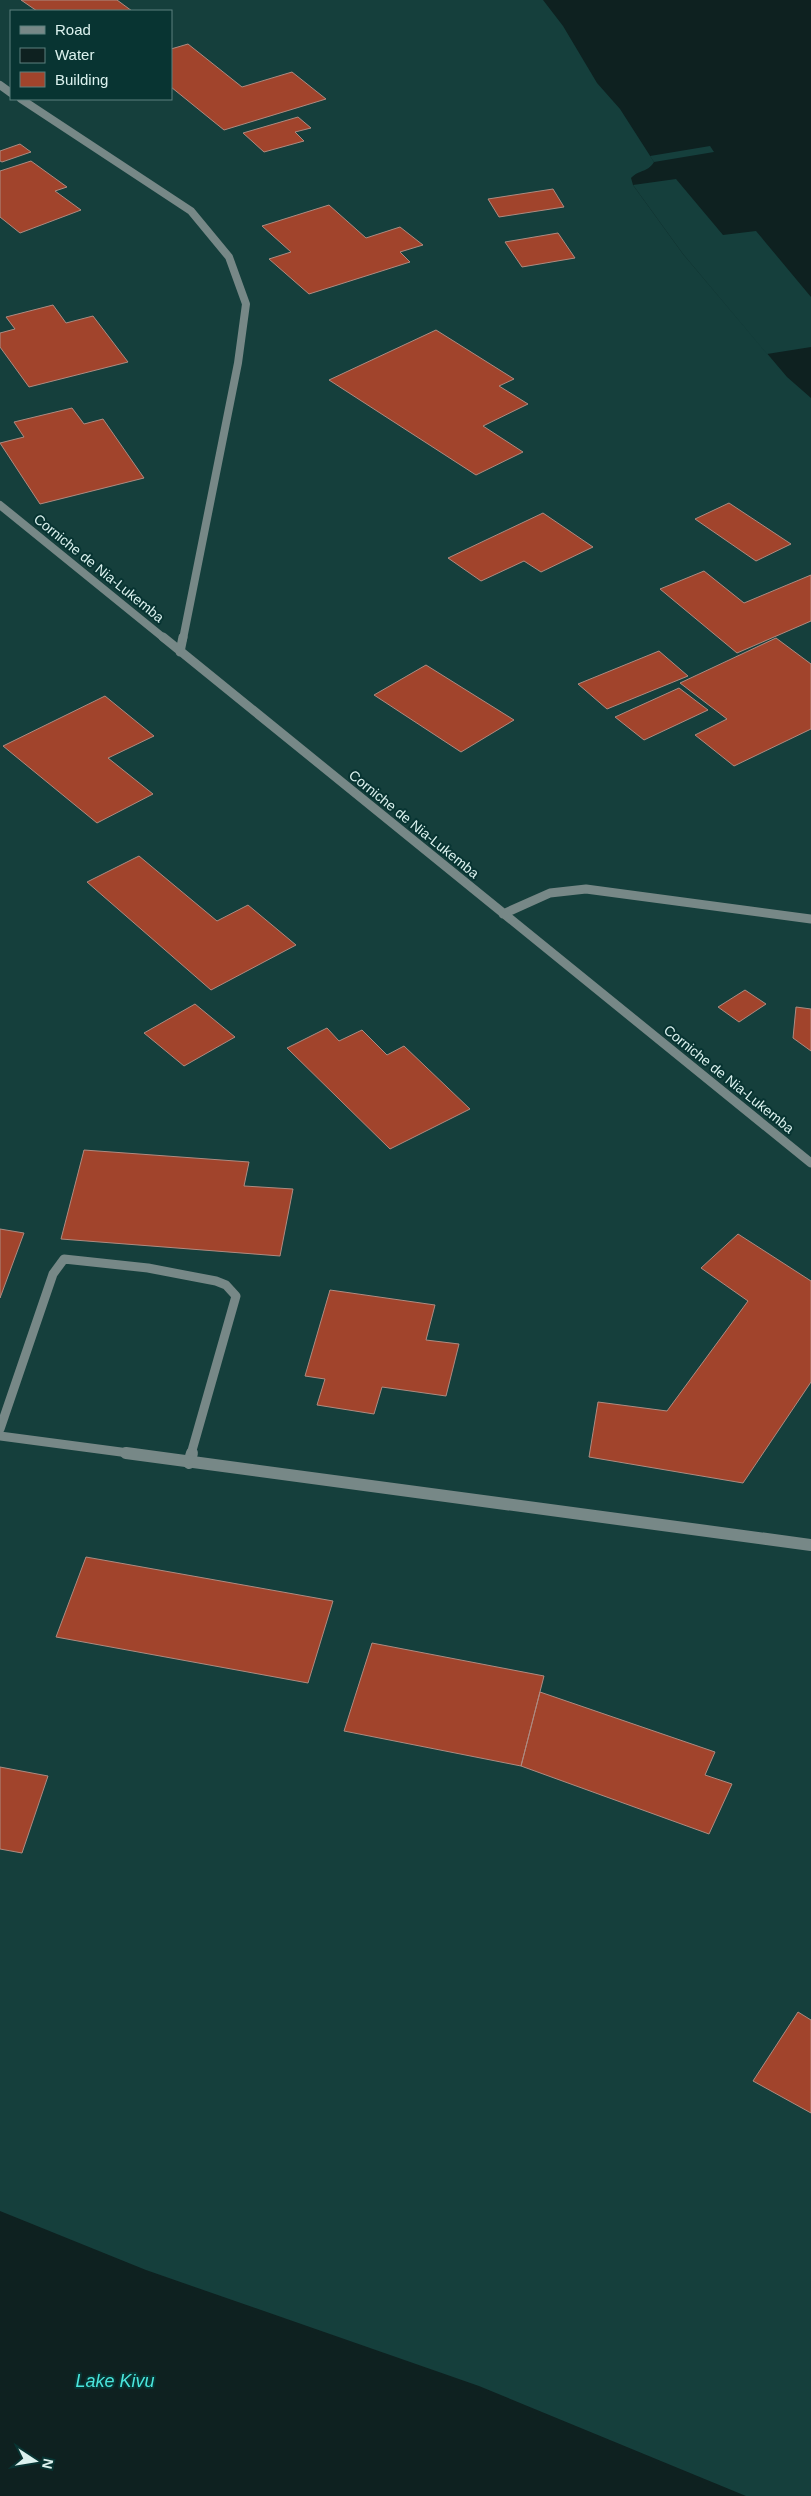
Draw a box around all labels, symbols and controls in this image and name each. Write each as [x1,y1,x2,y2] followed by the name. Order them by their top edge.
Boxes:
[10,10,172,100] legend
[55,21,91,38] text: Road
[55,46,94,63] text: Water
[55,71,108,88] text: Building
[31,511,167,626] street label: Corniche de Nia-Lukemba
[346,767,482,882] street label: Corniche de Nia-Lukemba
[661,1022,797,1137] street label: Corniche de Nia-Lukemba
[75,2371,155,2391] water label: Lake Kivu
[10,2436,60,2486] north arrow
[39,2457,57,2470] text: N

